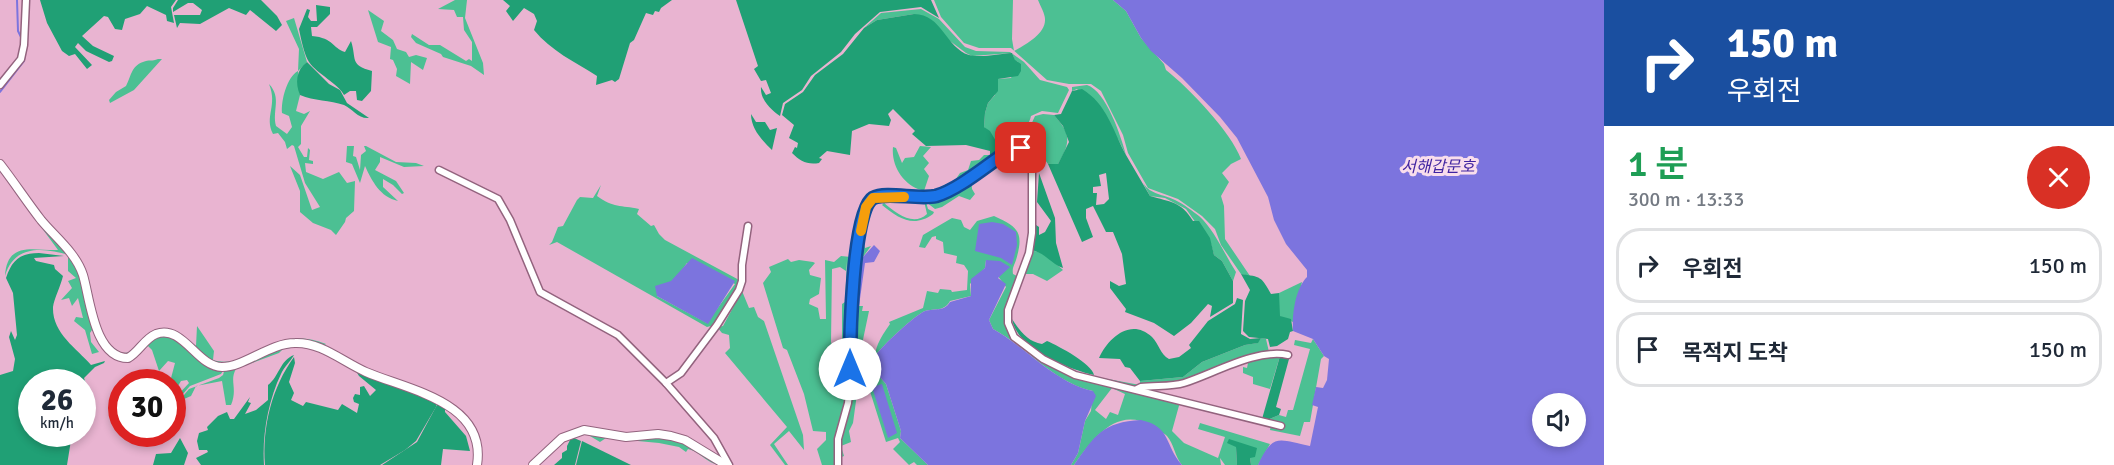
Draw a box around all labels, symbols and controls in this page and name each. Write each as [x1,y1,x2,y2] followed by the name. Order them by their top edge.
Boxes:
[1727,18,1838,69] text: 150 m
[1628,24,1706,102] icon: right
[1727,75,1802,108] text: 우회전
[995,122,1046,173] pin
[1004,131,1037,164] icon: arrive
[1628,142,1688,187] text: 1 분
[2027,146,2090,209] button: close
[1401,157,1476,177] water label: 서해갑문호
[1628,187,1744,212] text: 300 m · 13:33
[1631,249,1664,282] icon: right
[2029,252,2087,279] text: 150 m
[1682,255,1743,282] text: 우회전
[1631,333,1664,366] icon: arrive
[2029,336,2087,363] text: 150 m
[818,337,882,401] position arrow
[1682,339,1788,366] text: 목적지 도착
[108,369,186,447] speed limit sign: 30
[41,382,73,419] text: 26
[1532,393,1586,447] map controls
[1532,393,1586,447] button: sound
[40,414,74,432] text: km/h

